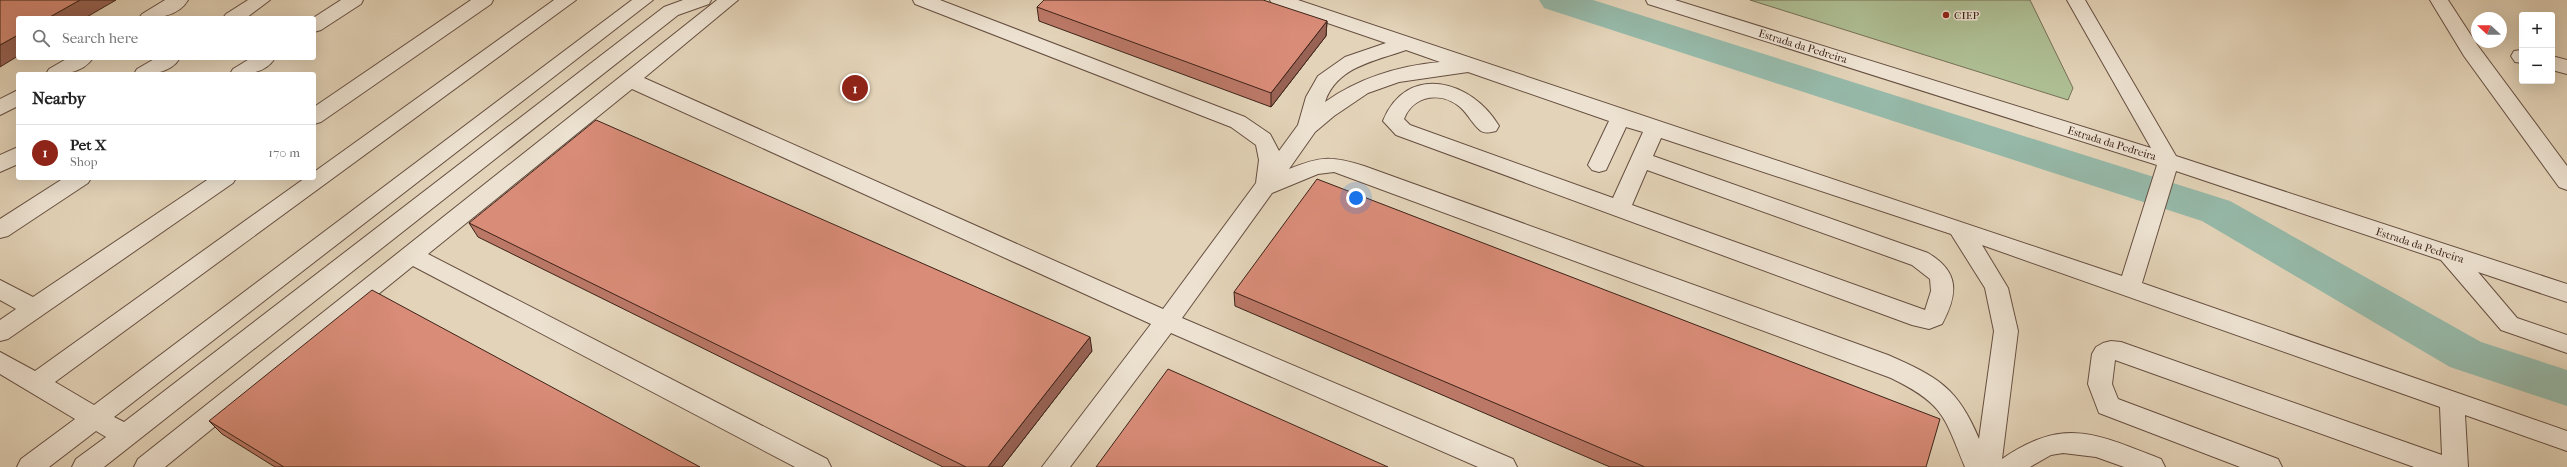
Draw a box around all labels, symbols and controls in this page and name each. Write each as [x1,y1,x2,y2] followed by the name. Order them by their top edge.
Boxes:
[1954,9,1979,22] place label: CIEP
[1941,10,1951,20] marker: CIEP
[2471,12,2507,48] north arrow
[2519,12,2555,84] map controls
[2519,12,2555,48] button: +
[16,16,316,60] search box
[30,27,52,49] icon: search
[1757,27,1850,66] street label: Estrada da Pedreira
[62,29,138,47] text: Search here
[2519,48,2555,84] button: −
[842,73,868,103] pin: 1
[32,88,86,108] text: Nearby
[2066,124,2159,163] street label: Estrada da Pedreira
[70,136,106,154] text: Pet X
[43,145,47,160] text: 1
[268,145,300,160] text: 170 m
[70,154,98,169] text: Shop
[1346,188,1366,208] your location
[2374,225,2467,266] street label: Estrada da Pedreira

